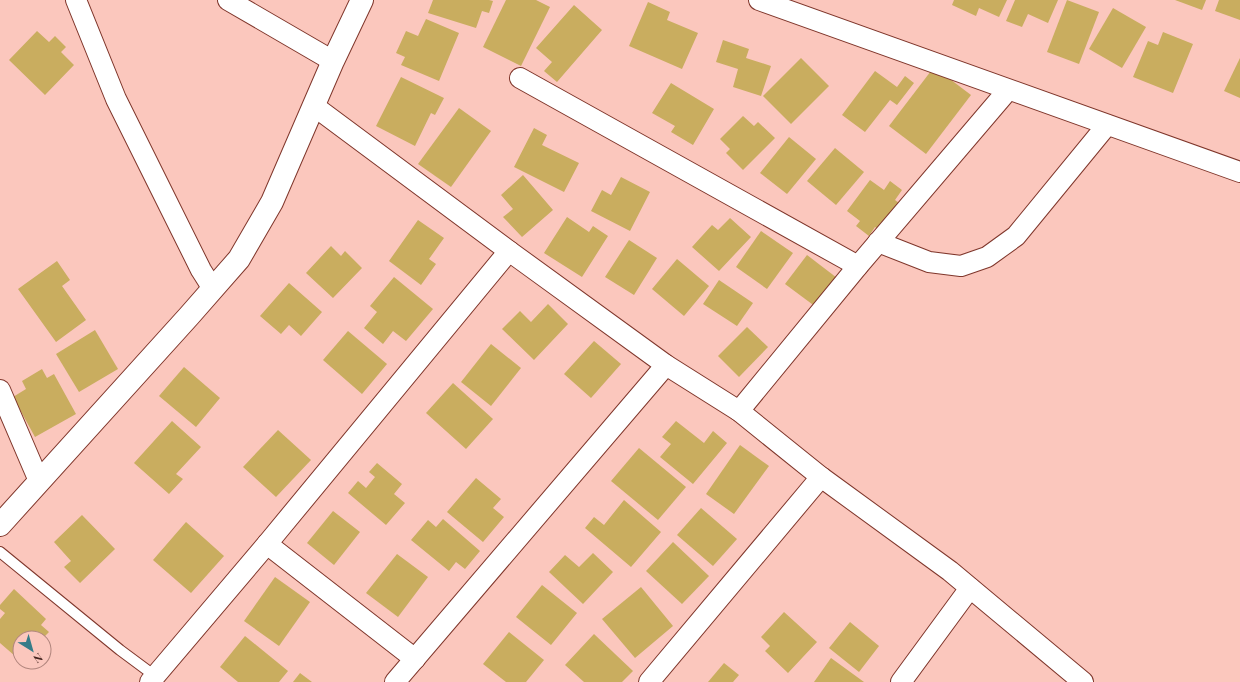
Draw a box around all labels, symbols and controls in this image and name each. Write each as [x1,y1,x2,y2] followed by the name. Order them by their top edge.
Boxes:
[12,630,52,670] north arrow
[31,650,46,667] text: N

